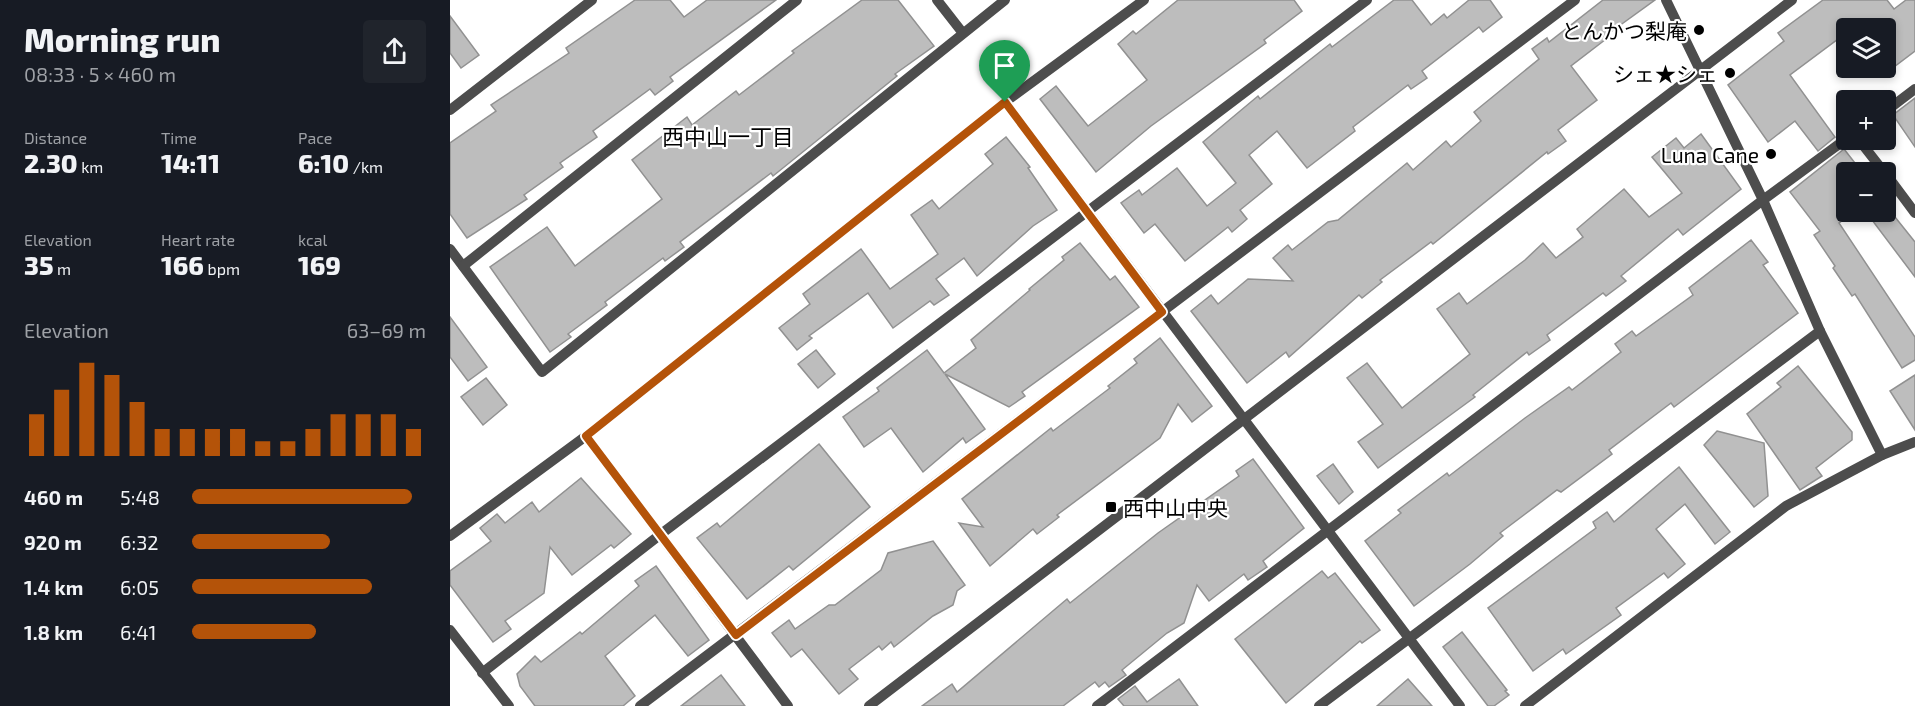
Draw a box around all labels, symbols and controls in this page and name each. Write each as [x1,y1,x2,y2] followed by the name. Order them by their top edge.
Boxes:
[1561,18,1687,43] place label: とんかつ梨庵
[1836,18,1896,222] map controls
[1836,18,1896,78] button: layers
[24,19,221,59] text: Morning run
[363,20,426,83] button: share
[1692,23,1706,37] marker: とんかつ梨庵
[979,40,1030,102] pin
[988,49,1021,82] icon: arrive
[1613,61,1718,86] place label: シェ★シェ
[24,62,176,86] text: 08:33 · 5 × 460 m
[1723,66,1737,80] marker: シェ★シェ
[1836,90,1896,150] button: +
[662,123,794,149] district label: 西中山一丁目
[24,128,87,147] text: Distance
[161,128,197,147] text: Time
[298,128,332,147] text: Pace
[1661,142,1759,167] place label: Luna Cane
[24,147,78,178] text: 2.30
[161,147,220,178] text: 14:11
[298,147,349,178] text: 6:10
[1764,147,1778,161] marker: Luna Cane
[78,157,103,176] text: km
[349,157,383,176] text: /km
[1836,162,1896,222] button: −
[24,230,92,249] text: Elevation
[161,230,235,249] text: Heart rate
[298,230,327,249] text: kcal
[24,249,53,280] text: 35
[161,249,204,280] text: 166
[298,249,341,280] text: 169
[53,259,71,278] text: m
[204,259,240,278] text: bpm
[24,318,109,342] text: Elevation
[347,318,426,342] text: 63–69 m
[24,485,83,509] text: 460 m
[120,485,160,509] text: 5:48
[1123,495,1228,520] place label: 西中山中央
[1104,500,1118,514] marker: 西中山中央
[24,530,82,554] text: 920 m
[120,530,159,554] text: 6:32
[24,575,83,599] text: 1.4 km
[120,575,159,599] text: 6:05
[24,620,83,644] text: 1.8 km
[120,620,156,644] text: 6:41

